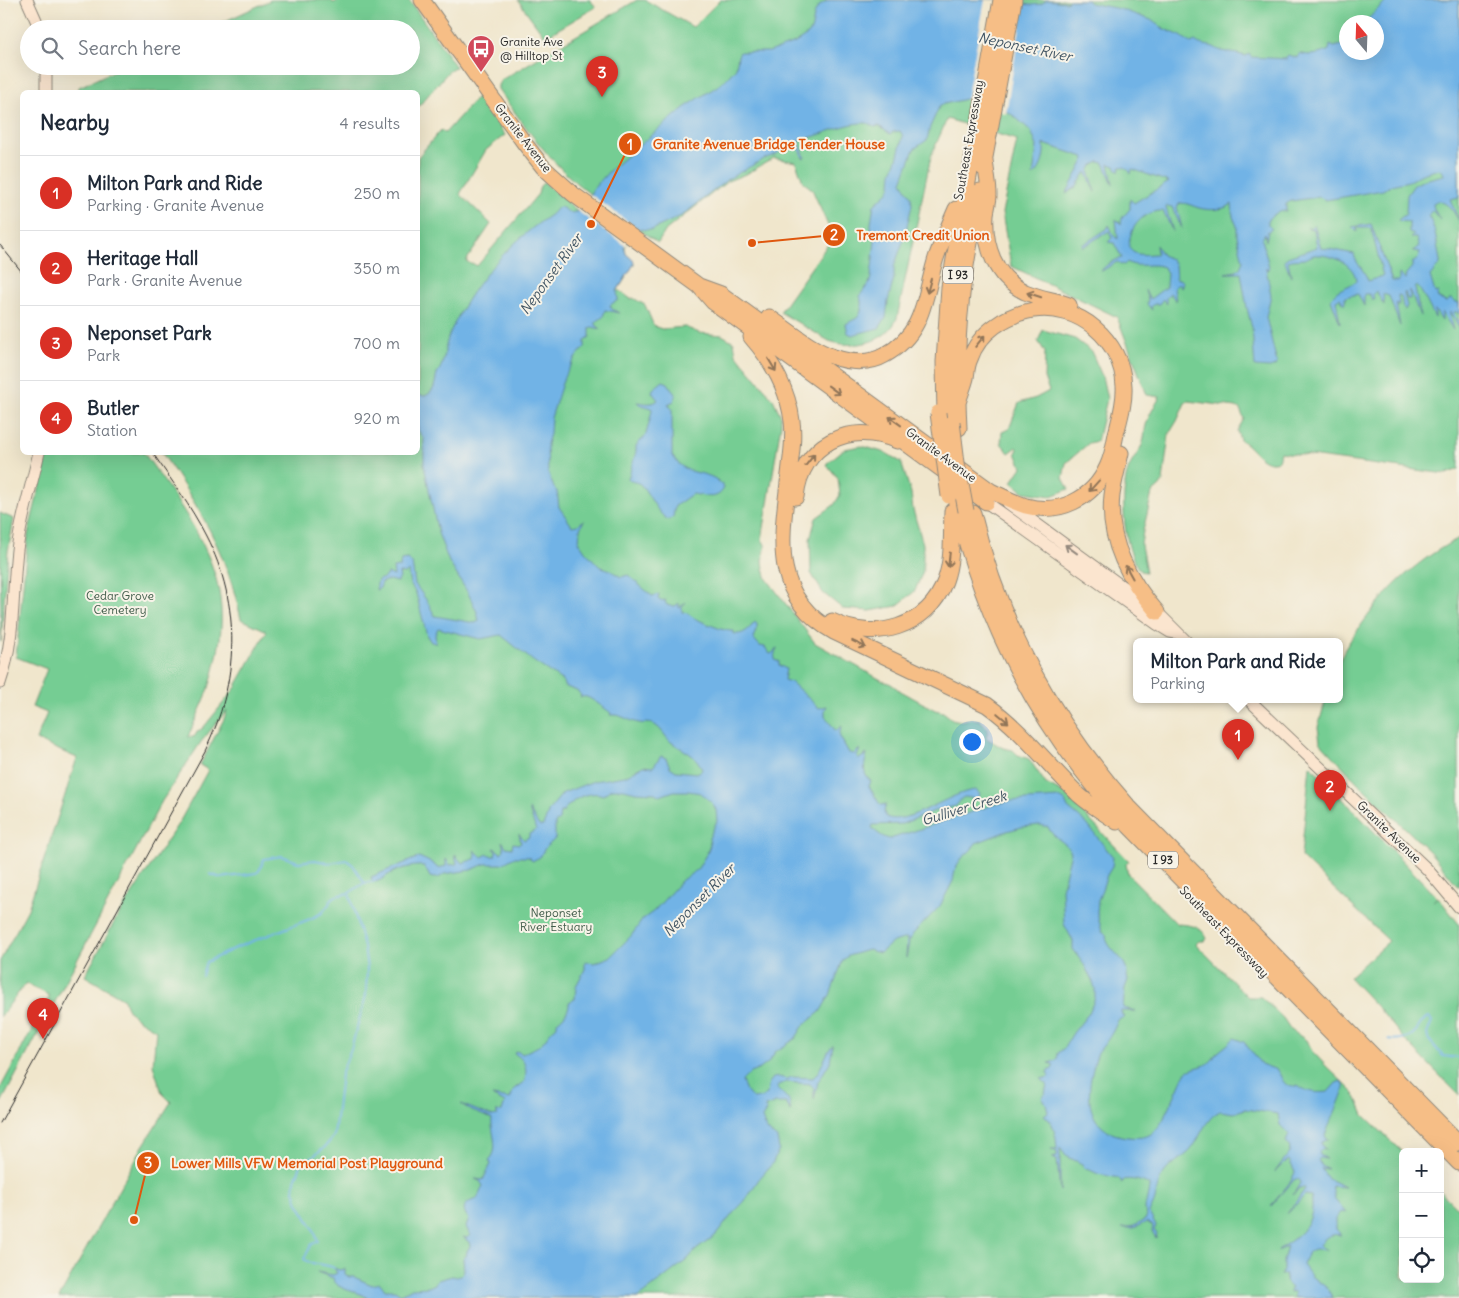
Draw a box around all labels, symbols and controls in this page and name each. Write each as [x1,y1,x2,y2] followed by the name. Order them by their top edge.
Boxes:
[1339,15,1384,60] north arrow
[20,20,420,75] search box
[977,28,1076,66] water label: Neponset River
[38,34,66,62] icon: search
[466,34,496,73] bus stop icon: Granite Ave @ Hilltop St
[500,34,563,63] place label: Granite Ave @ Hilltop St
[78,36,181,60] text: Search here
[586,56,618,97] pin: 3
[951,79,986,201] street label: Southeast Expressway
[492,100,555,175] street label: Granite Avenue
[40,109,110,136] text: Nearby
[339,113,400,133] text: 4 results
[618,130,895,159] callout: Granite Avenue Bridge Tender House
[627,135,633,154] text: 1
[653,135,886,153] text: Granite Avenue Bridge Tender House
[87,171,262,195] text: Milton Park and Ride
[53,183,59,203] text: 1
[354,183,400,203] text: 250 m
[87,195,264,215] text: Parking · Granite Avenue
[822,220,1000,249] callout: Tremont Credit Union
[830,225,838,244] text: 2
[856,226,990,244] text: Tremont Credit Union
[516,228,588,318] water label: Neponset River
[87,246,198,270] text: Heritage Hall
[52,258,60,278] text: 2
[353,258,400,278] text: 350 m
[943,266,973,284] road number: I 93
[87,270,242,290] text: Park · Granite Avenue
[924,278,933,294] one-way arrow
[1027,290,1043,299] one-way arrow
[87,321,212,345] text: Neponset Park
[51,333,61,353] text: 3
[353,333,400,353] text: 700 m
[974,335,985,348] one-way arrow
[87,345,120,365] text: Park
[767,357,777,371] one-way arrow
[827,385,841,395] one-way arrow
[87,396,139,420] text: Butler
[51,408,61,428] text: 4
[354,408,400,428] text: 920 m
[888,416,902,426] one-way arrow
[87,420,137,440] text: Station
[903,424,979,485] street label: Granite Avenue
[804,454,815,467] one-way arrow
[1089,480,1100,493] one-way arrow
[1064,544,1078,554] one-way arrow
[945,552,954,568] one-way arrow
[1124,565,1133,580] one-way arrow
[86,588,154,617] park label: Cedar Grove Cemetery
[1133,638,1343,703] popup
[851,640,866,649] one-way arrow
[1150,649,1326,673] text: Milton Park and Ride
[1150,673,1205,693] text: Parking
[996,712,1009,723] one-way arrow
[1222,719,1254,760] pin: 1
[959,729,985,755] your location
[1314,770,1346,811] pin: 2
[919,786,1009,829] water label: Gulliver Creek
[1354,797,1425,866] street label: Granite Avenue
[1148,852,1178,868] road number: I 93
[659,858,741,940] water label: Neponset River
[1177,883,1272,981] street label: Southeast Expressway
[520,905,592,934] park label: Neponset River Estuary
[27,998,59,1039] pin: 4
[136,1148,453,1177] callout: Lower Mills VFW Memorial Post Playground
[1399,1148,1444,1283] map controls
[1399,1148,1444,1193] button: +
[144,1153,152,1172] text: 3
[171,1154,444,1172] text: Lower Mills VFW Memorial Post Playground
[1399,1193,1444,1238] button: −
[1399,1238,1444,1283] button: locate

